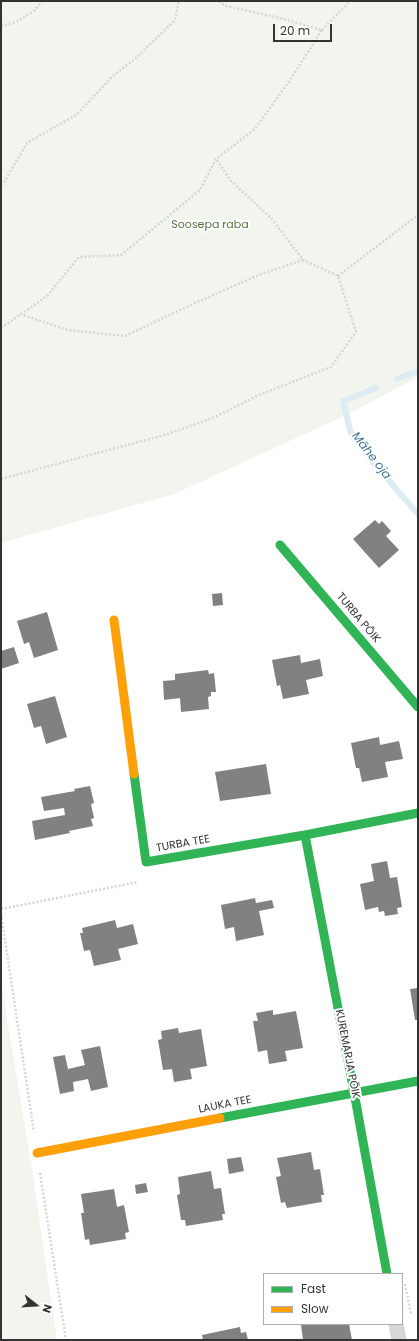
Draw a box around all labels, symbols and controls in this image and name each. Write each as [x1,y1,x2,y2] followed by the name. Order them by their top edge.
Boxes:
[275,16,334,42] scale bar
[280,22,310,39] text: 20 m
[171,218,249,232] park label: Soosepa raba
[348,430,394,482] water label: Mähe oja
[333,590,383,646] street label: TURBA PÕIK
[155,833,211,855] street label: TURBA TEE
[332,1008,362,1100] street label: KUREMARJA PÕIK
[197,1093,253,1117] street label: LAUKA TEE
[263,1273,403,1325] legend
[301,1280,326,1297] text: Fast
[16,1285,56,1325] north arrow
[301,1300,329,1317] text: Slow
[39,1302,56,1315] text: N

